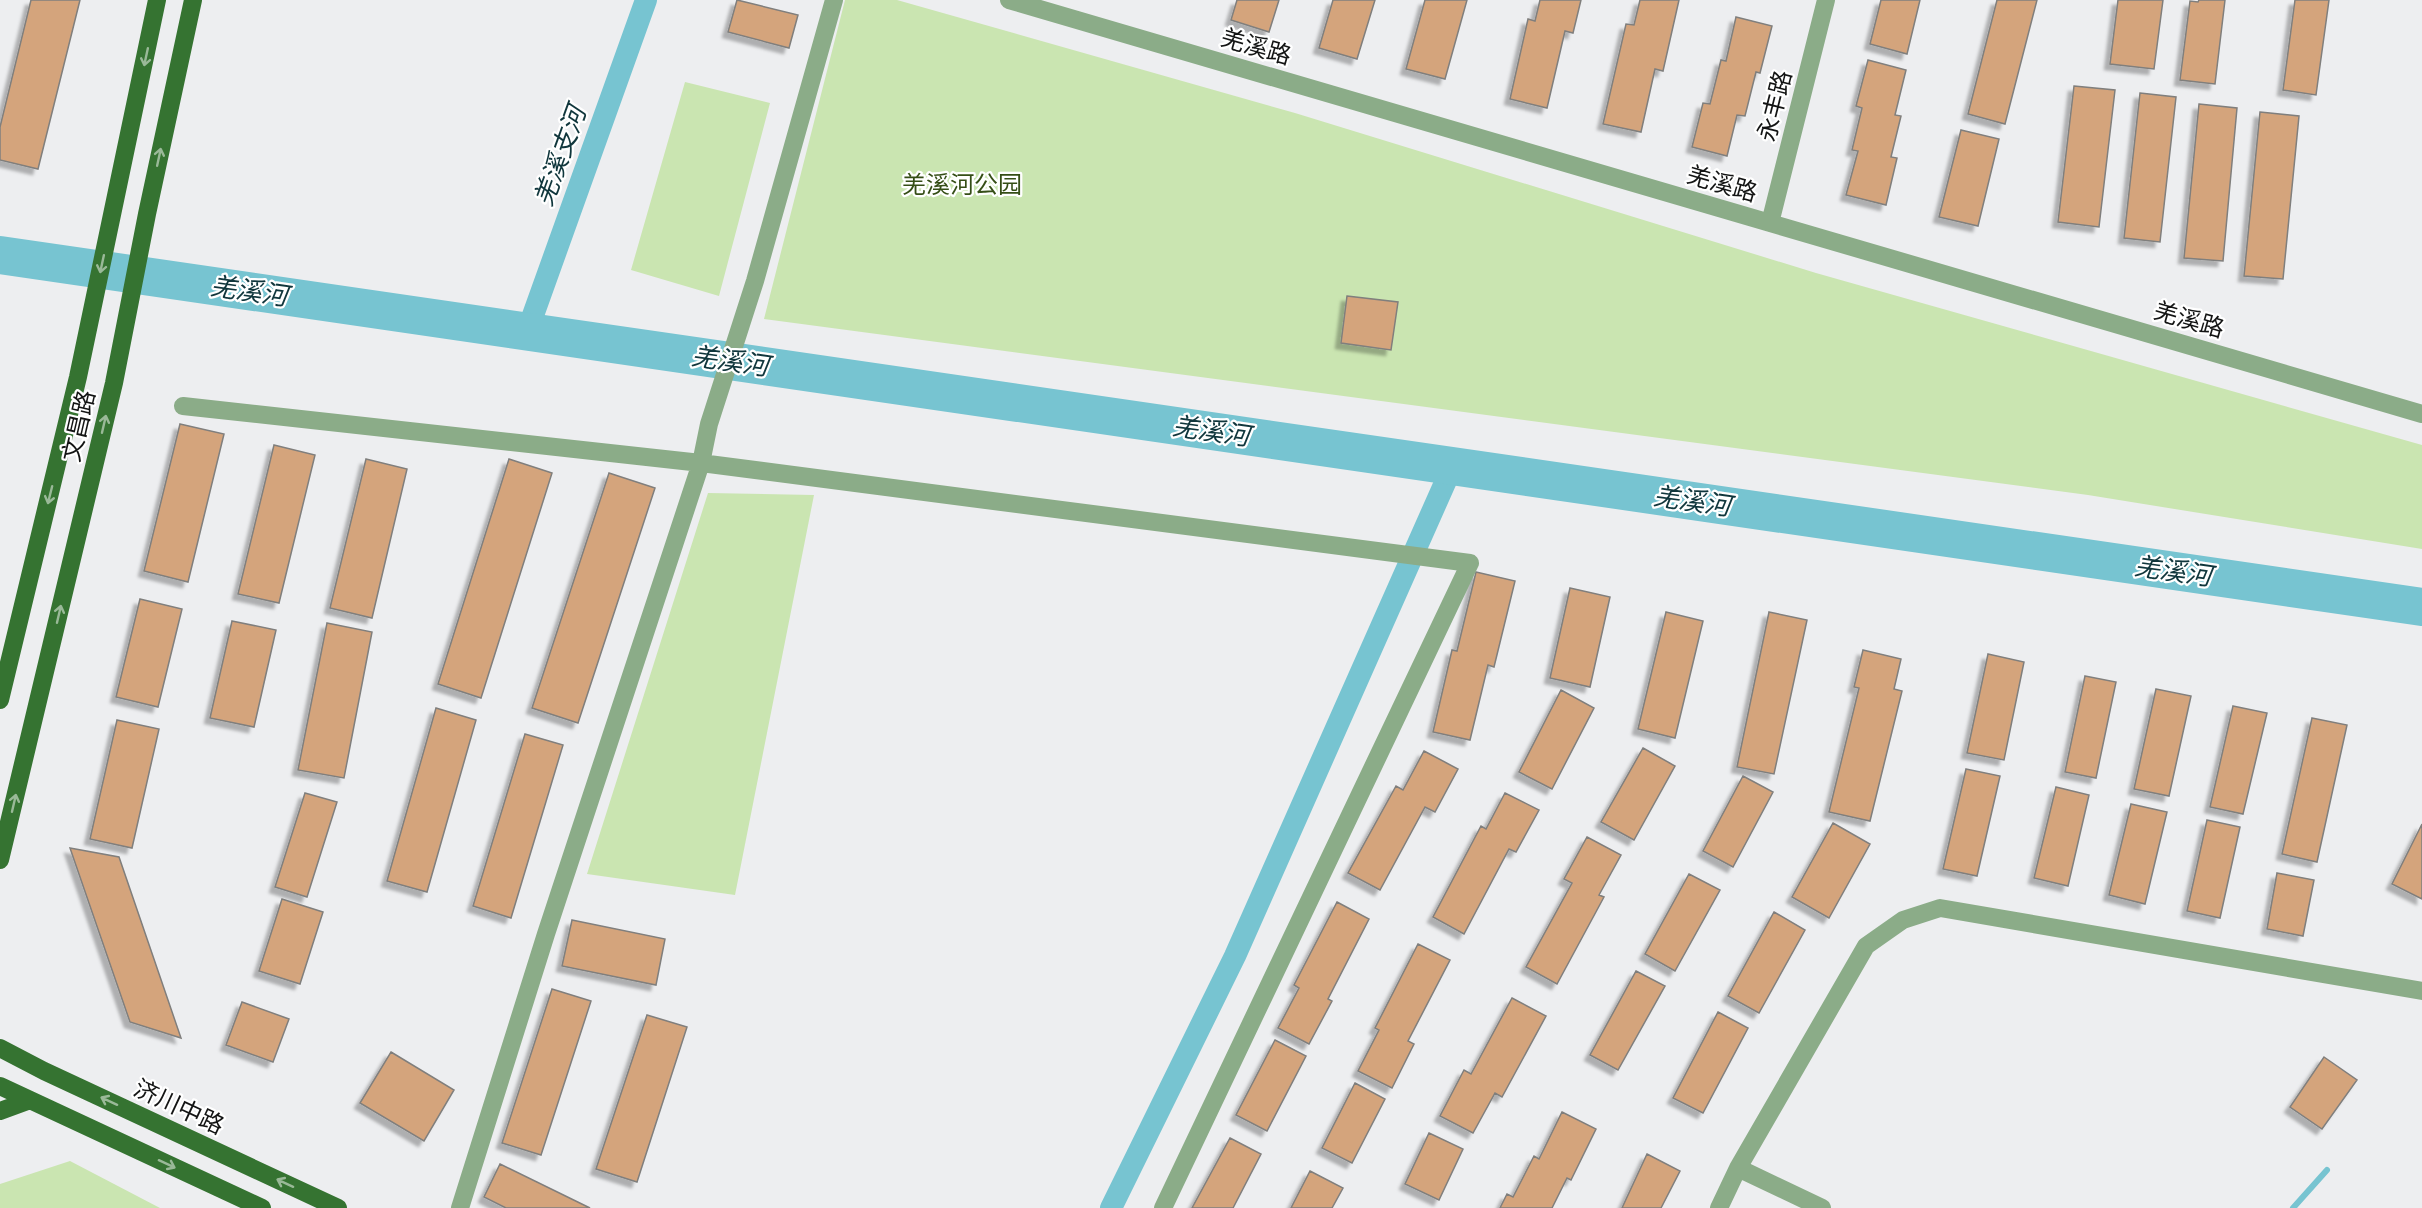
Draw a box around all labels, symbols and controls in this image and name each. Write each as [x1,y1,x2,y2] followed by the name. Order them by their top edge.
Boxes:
[1218,25,1294,69] street label: 羌溪路
[139,48,151,67] one-way arrow
[1754,68,1796,144] street label: 永丰路
[530,98,593,210] water label: 羌溪支河
[154,148,165,168] one-way arrow
[1684,162,1760,206] street label: 羌溪路
[902,172,1022,198] park label: 羌溪河公园
[96,254,107,273] one-way arrow
[208,273,294,311] water label: 羌溪河
[2151,298,2227,342] street label: 羌溪路
[689,343,775,381] water label: 羌溪河
[58,388,100,464] street label: 文昌路
[1170,413,1256,451] water label: 羌溪河
[99,415,111,434] one-way arrow
[1651,483,1737,521] water label: 羌溪河
[43,485,55,504] one-way arrow
[2132,553,2218,591] water label: 羌溪河
[53,605,65,624] one-way arrow
[8,794,20,813] one-way arrow
[130,1075,228,1139] street label: 济川中路
[100,1095,118,1107] one-way arrow
[158,1158,176,1170] one-way arrow
[277,1177,295,1189] one-way arrow

